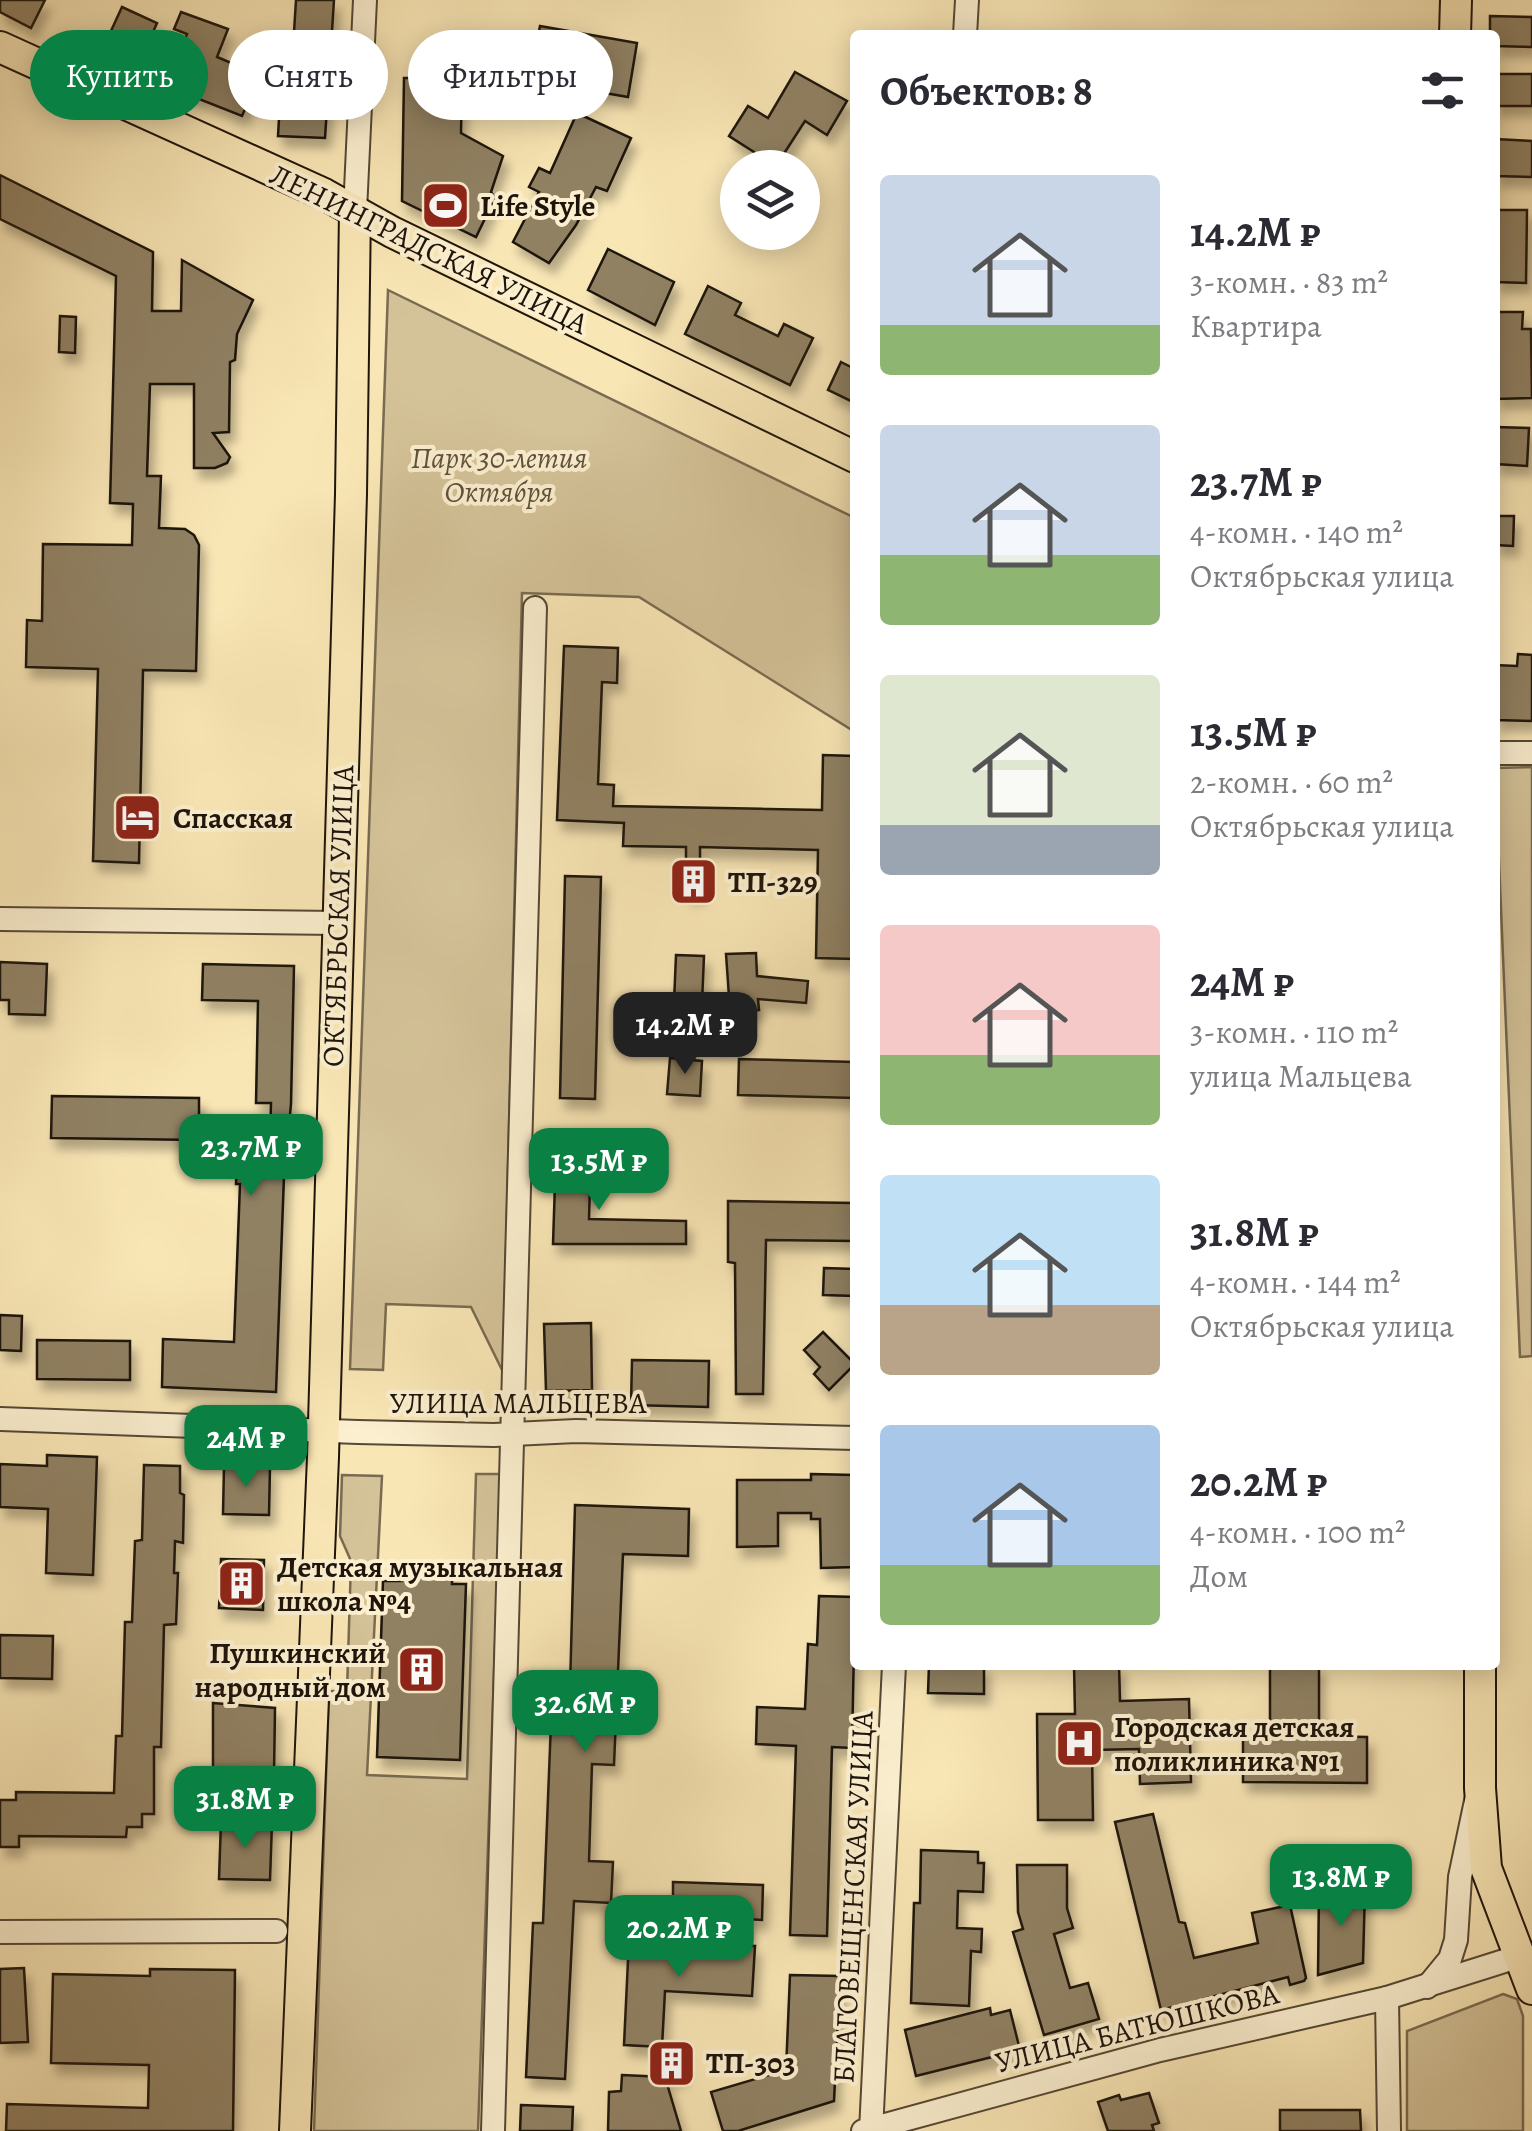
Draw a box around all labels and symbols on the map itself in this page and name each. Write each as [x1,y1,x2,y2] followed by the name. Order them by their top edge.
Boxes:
[263,154,595,344] street label: ЛЕНИНГРАДСКАЯ УЛИЦА
[419,180,471,232] sports icon: Life Style
[480,186,595,226] place label: Life Style
[411,438,587,512] park label: Парк 30-летия Октября
[313,764,363,1068] street label: ОКТЯБРЬСКАЯ УЛИЦА
[112,792,164,844] hotel icon: Спасская
[173,798,293,838] place label: Спасская
[667,856,719,908] building icon: ТП-329
[728,862,818,902] place label: ТП-329
[593,992,777,1077] pin: 14.2M ₽
[159,1114,343,1199] pin: 23.7M ₽
[507,1128,691,1213] pin: 13.5M ₽
[389,1383,647,1423] street label: УЛИЦА МАЛЬЦЕВА
[176,1405,316,1490] pin: 24M ₽
[277,1547,563,1621] place label: Детская музыкальная школа №4
[216,1558,268,1610] building icon: Детская музыкальная школа №4
[195,1633,386,1707] place label: Пушкинский народный дом
[395,1644,447,1696] building icon: Пушкинский народный дом
[493,1670,677,1755] pin: 32.6M ₽
[1114,1707,1354,1781] place label: Городская детская поликлиника №1
[823,1709,883,2084] street label: БЛАГОВЕЩЕНСКАЯ УЛИЦА
[1053,1718,1105,1770] hospital icon: Городская детская поликлиника №1
[153,1766,337,1851] pin: 31.8M ₽
[1249,1844,1433,1929] pin: 13.8M ₽
[587,1895,771,1980] pin: 20.2M ₽
[991,1973,1283,2083] street label: УЛИЦА БАТЮШКОВА
[645,2037,697,2089] building icon: ТП-303
[706,2043,795,2083] place label: ТП-303

